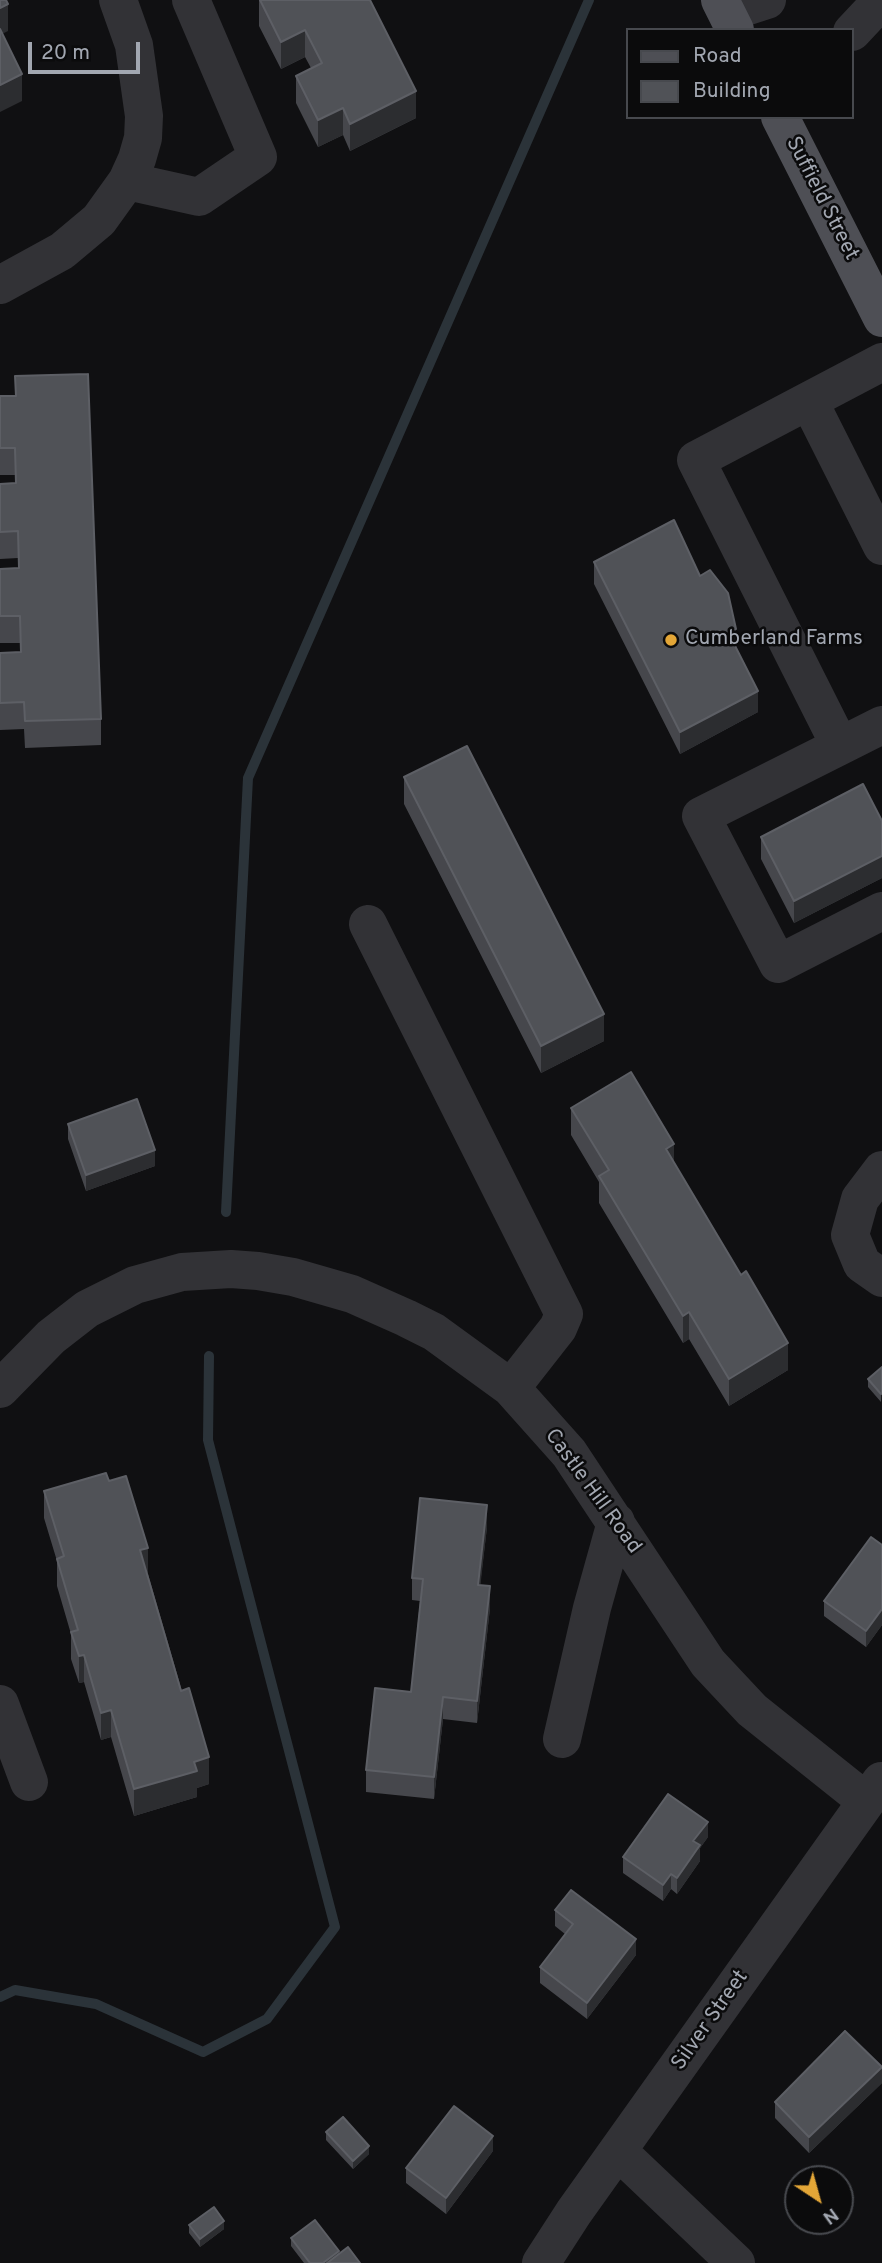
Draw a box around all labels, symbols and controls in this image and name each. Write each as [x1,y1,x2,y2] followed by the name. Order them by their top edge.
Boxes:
[32,28,144,72] scale bar
[626,28,854,119] legend
[41,40,90,67] text: 20 m
[693,43,742,70] text: Road
[693,78,771,105] text: Building
[779,133,863,265] street label: Suffield Street
[685,627,863,653] place label: Cumberland Farms
[663,632,679,648] marker: Cumberland Farms
[538,1425,646,1559] street label: Castle Hill Road
[667,1966,755,2076] street label: Silver Street
[784,2165,854,2235] north arrow
[818,2202,843,2229] text: N

